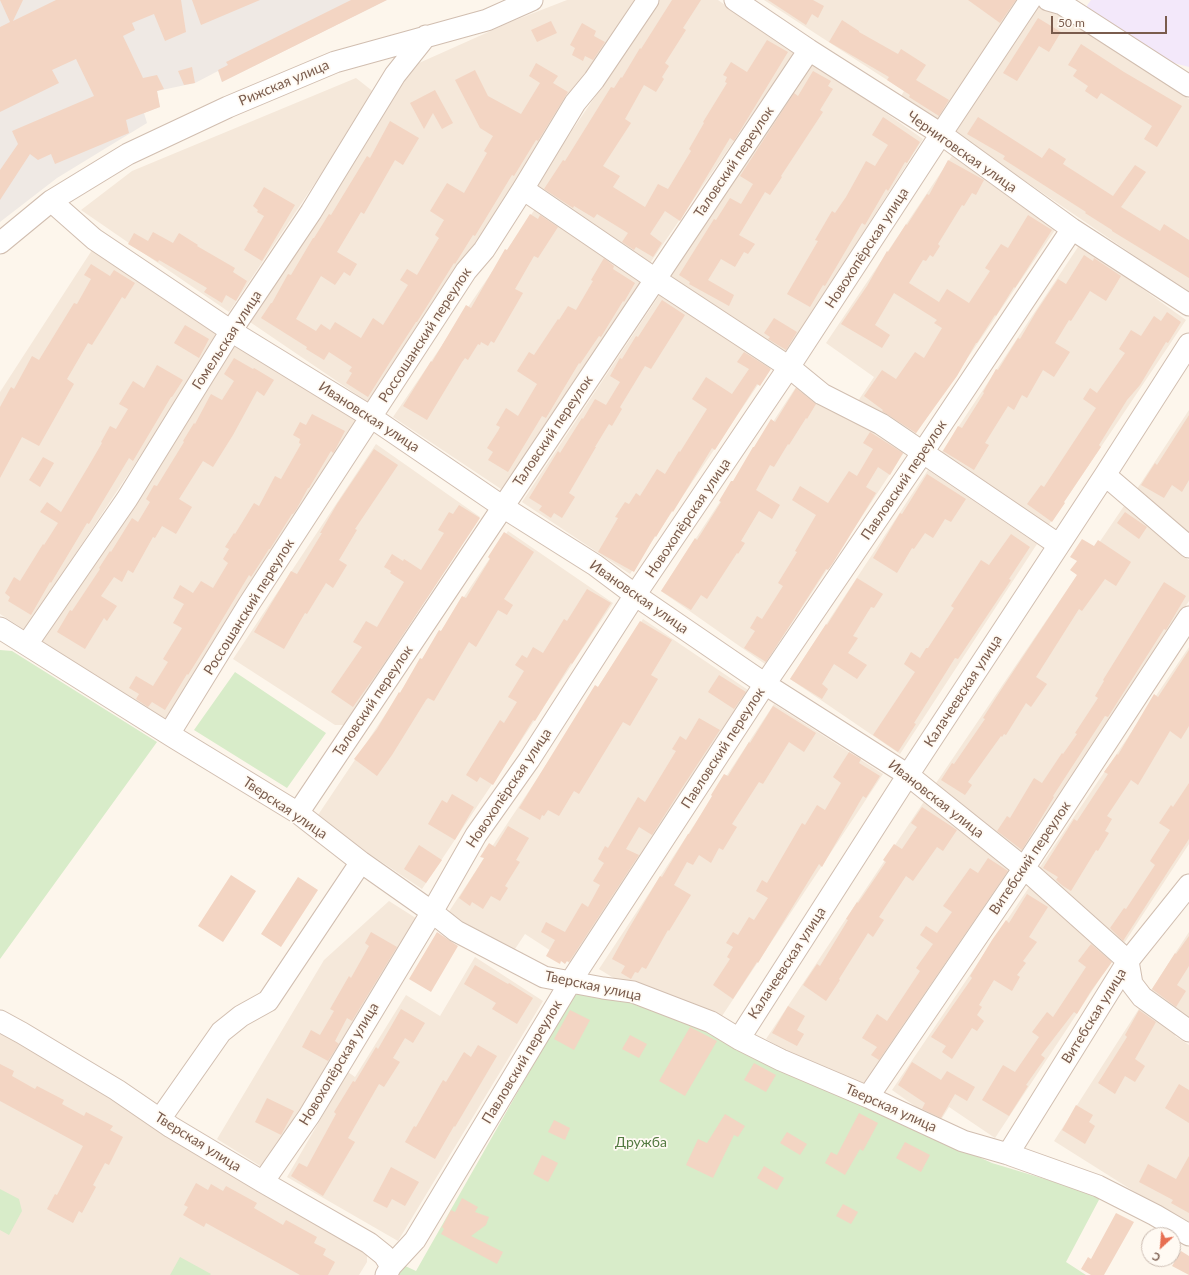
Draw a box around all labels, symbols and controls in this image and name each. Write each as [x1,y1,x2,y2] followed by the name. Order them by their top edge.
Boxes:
[1053,8,1169,34] scale bar
[1058,15,1085,30] text: 50 m
[236,56,332,110] street label: Рижская улица
[691,103,777,221] street label: Таловский переулок
[904,108,1020,196] street label: Черниговская улица
[822,185,912,311] street label: Новохопёрская улица
[375,264,475,406] street label: Россошанский переулок
[189,287,265,393] street label: Гомельская улица
[510,372,596,490] street label: Таловский переулок
[315,378,423,456] street label: Ивановская улица
[858,417,950,543] street label: Павловский переулок
[642,455,734,581] street label: Новохопёрская улица
[200,536,298,678] street label: Россошанский переулок
[586,557,692,637] street label: Ивановская улица
[921,632,1005,750] street label: Калачеевская улица
[330,642,416,760] street label: Таловский переулок
[678,684,768,812] street label: Павловский переулок
[463,725,555,851] street label: Новохопёрская улица
[885,756,987,842] street label: Ивановская улица
[239,773,331,843] street label: Тверская улица
[986,798,1074,918] street label: Витебский переулок
[745,904,829,1022] street label: Калачеевская улица
[1058,965,1130,1067] street label: Витебская улица
[543,968,643,1004] street label: Тверская улица
[478,997,566,1127] street label: Павловский переулок
[296,1000,382,1128] street label: Новохопёрская улица
[843,1080,939,1136] street label: Тверская улица
[152,1109,244,1175] street label: Тверская улица
[615,1134,667,1150] park label: Дружба
[1141,1227,1181,1267] north arrow
[1150,1250,1162,1265] text: С

